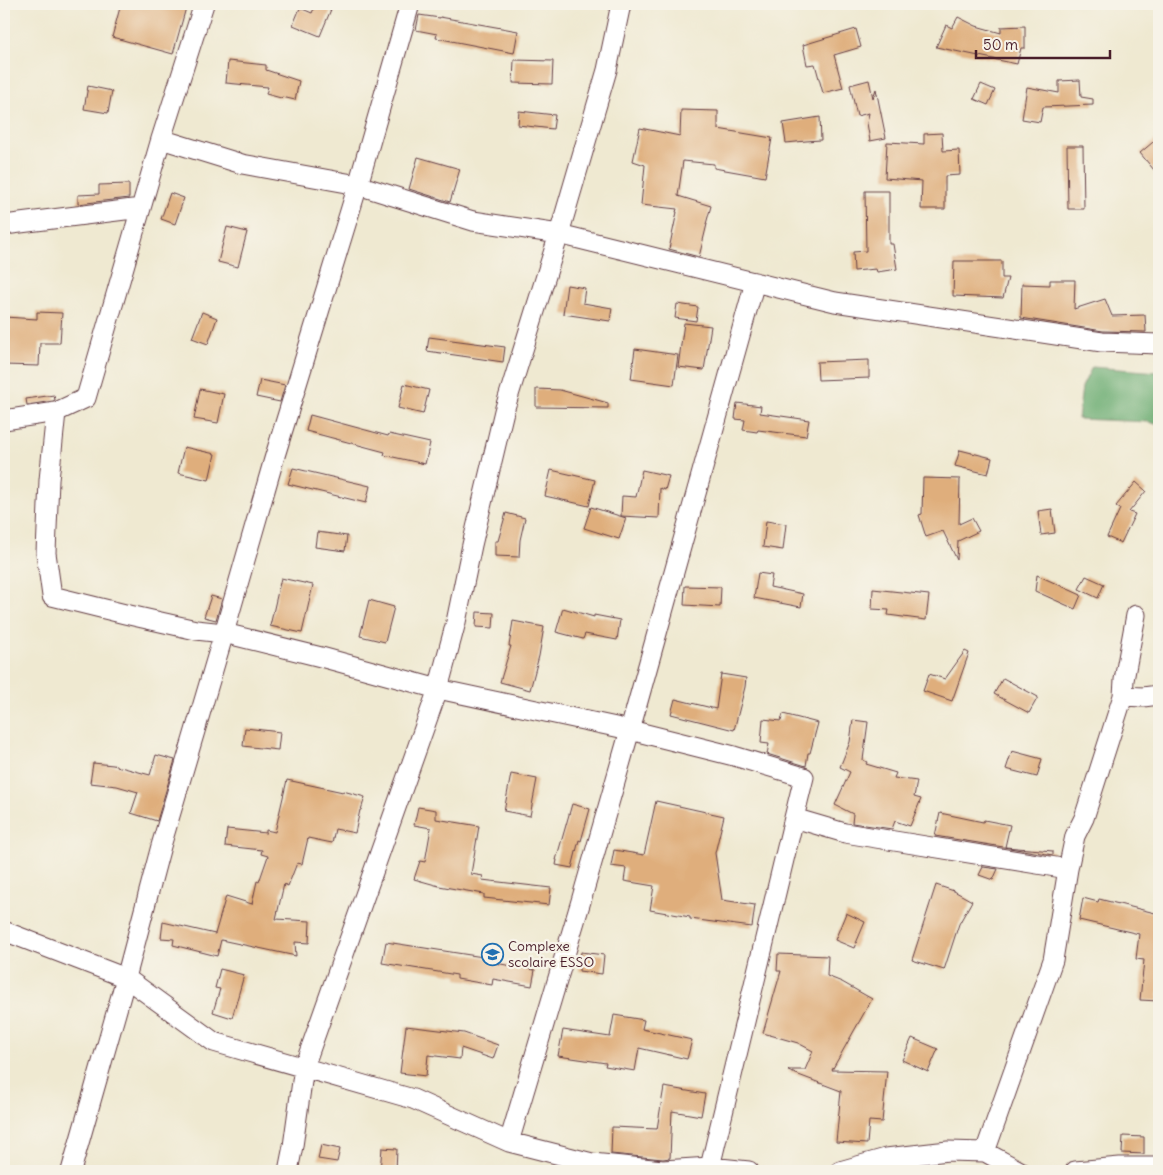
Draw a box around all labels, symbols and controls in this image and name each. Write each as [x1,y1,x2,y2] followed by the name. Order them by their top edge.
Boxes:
[976,28,1109,60] scale bar
[983,35,1018,54] text: 50 m
[508,937,594,971] place label: Complexe scolaire ESSO
[480,942,504,966] school or university icon: Complexe scolaire ESSO

